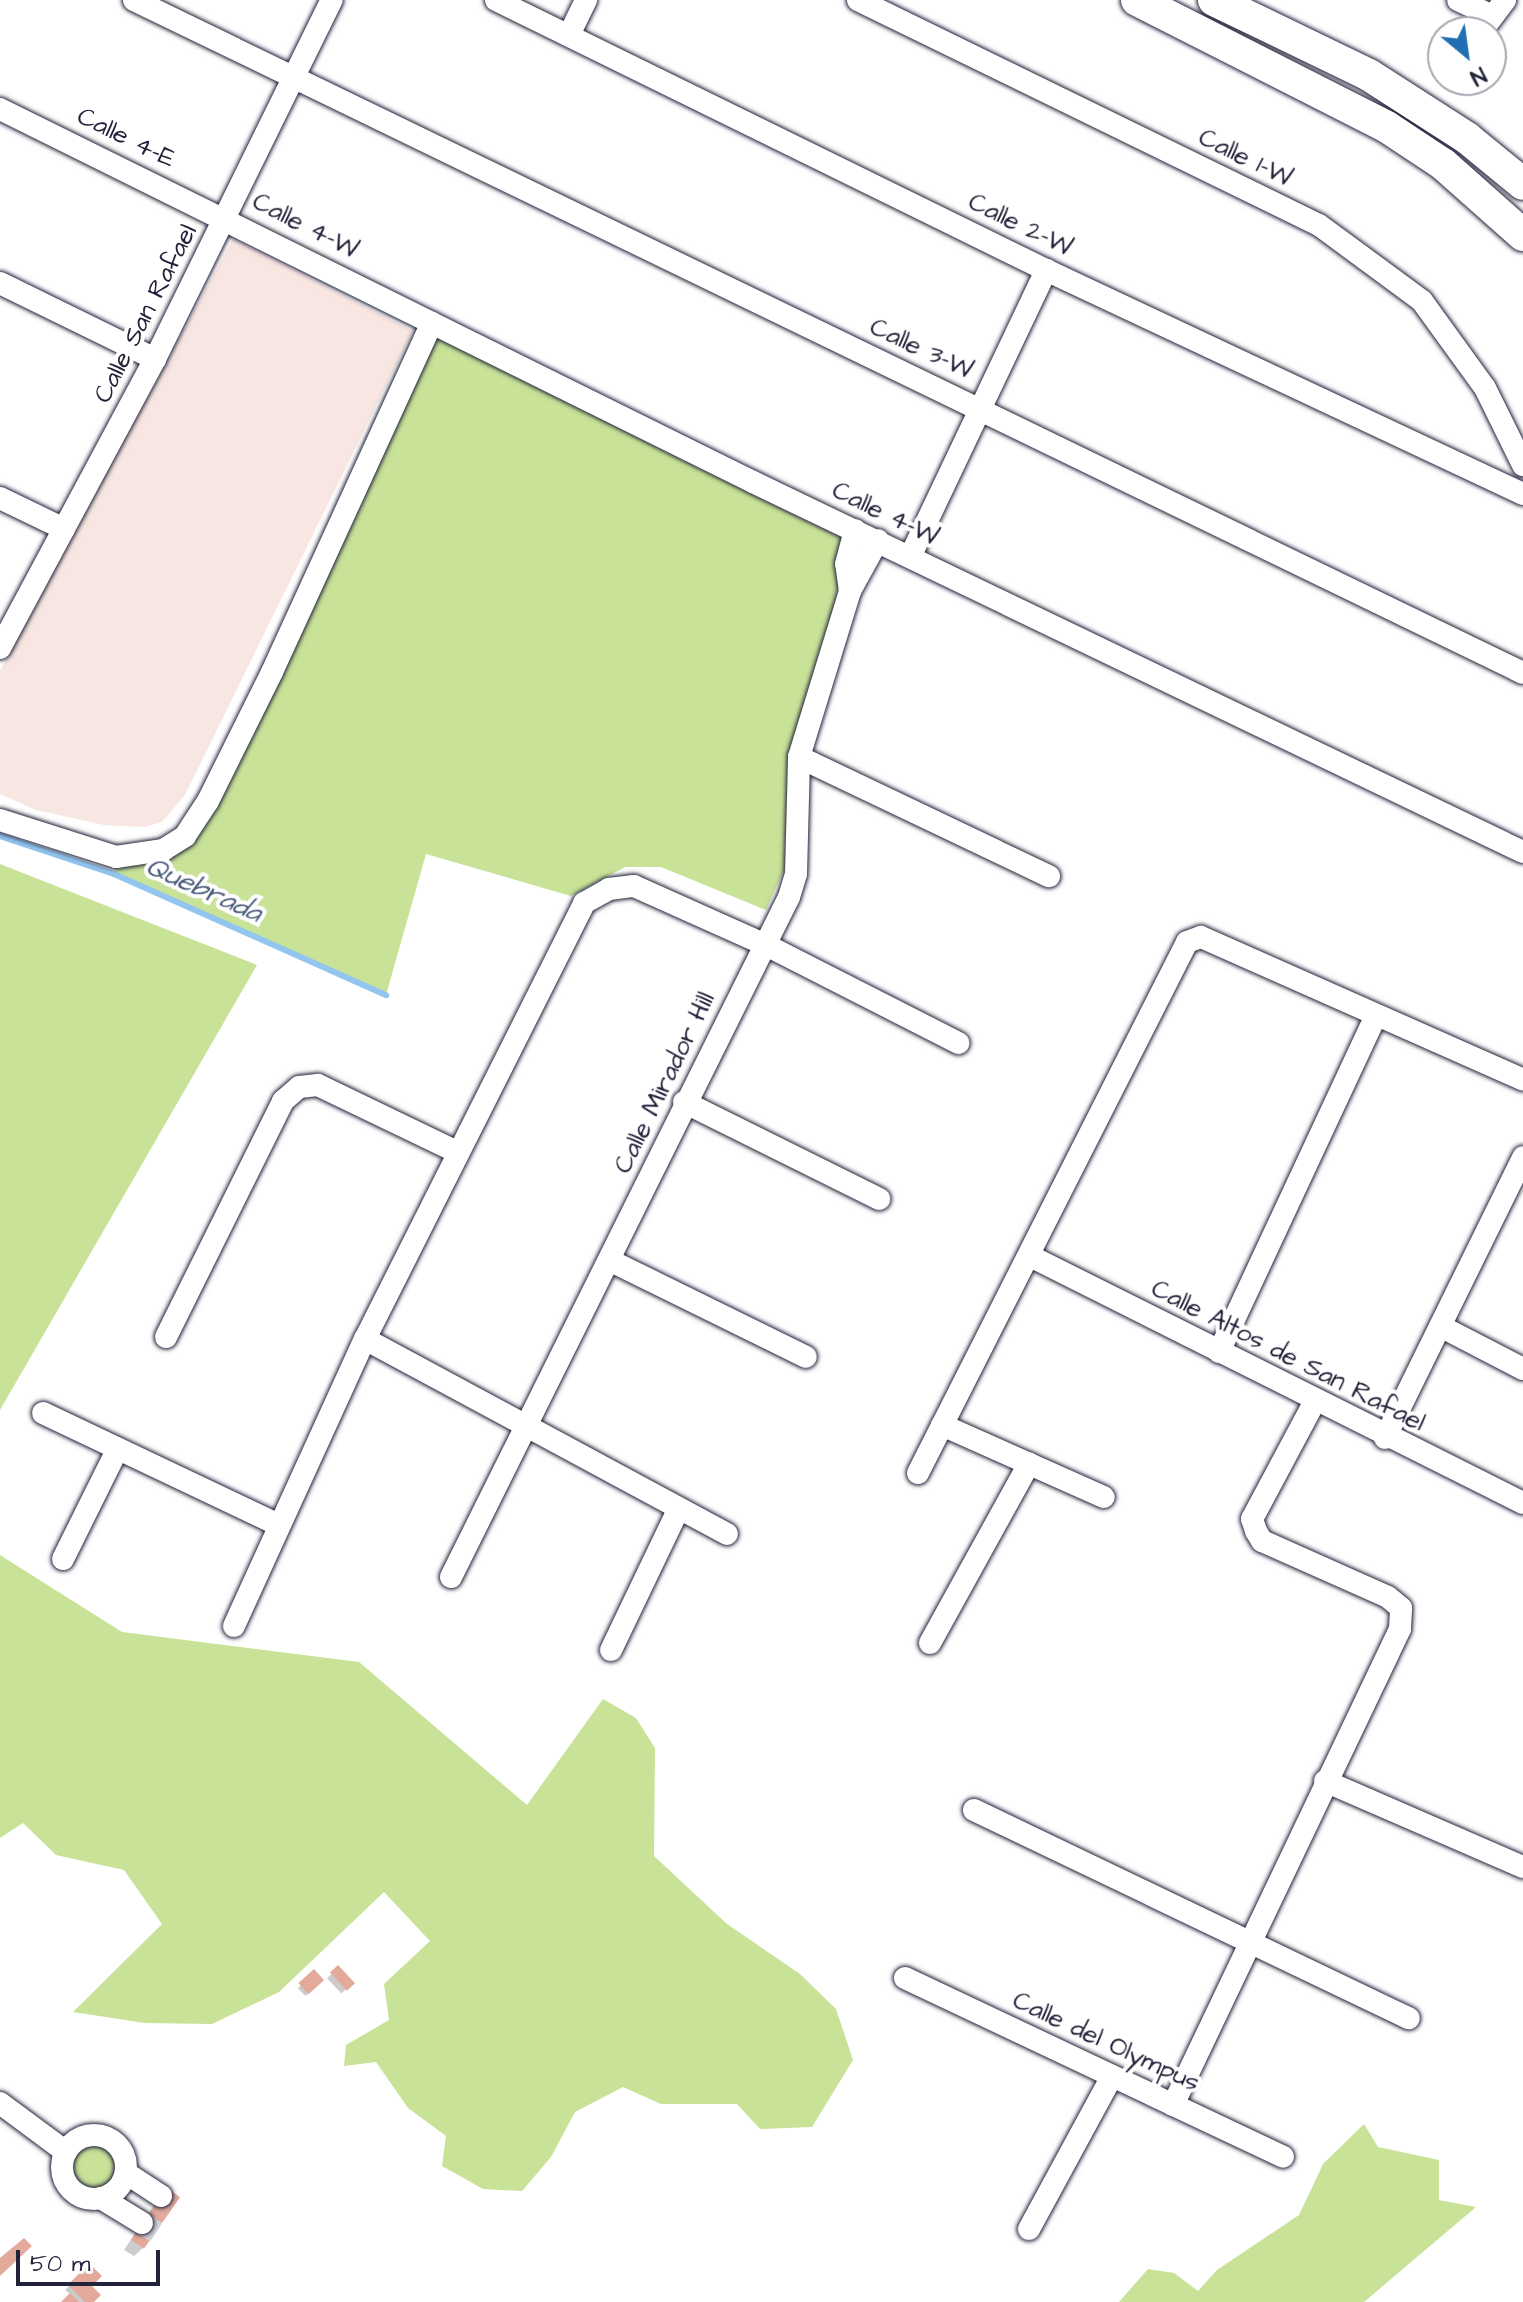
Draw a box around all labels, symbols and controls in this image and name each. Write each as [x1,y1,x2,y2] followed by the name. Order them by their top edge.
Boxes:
[1427,16,1507,96] north arrow
[1464,59,1491,93] text: N
[72,101,180,175] street label: Calle 4-E
[1193,122,1297,194] street label: Calle 1-W
[247,186,363,266] street label: Calle 4-W
[963,186,1077,264] street label: Calle 2-W
[88,220,204,408] street label: Calle San Rafael
[865,312,977,386] street label: Calle 3-W
[827,475,943,553] street label: Calle 4-W
[141,850,267,930] water label: Quebrada
[608,987,722,1179] street label: Calle Mirador Hill
[1146,1273,1430,1439] street label: Calle Altos de San Rafael
[1007,1985,1205,2099] street label: Calle del Olympus
[20,2234,164,2284] scale bar
[30,2247,90,2281] text: 50 m

